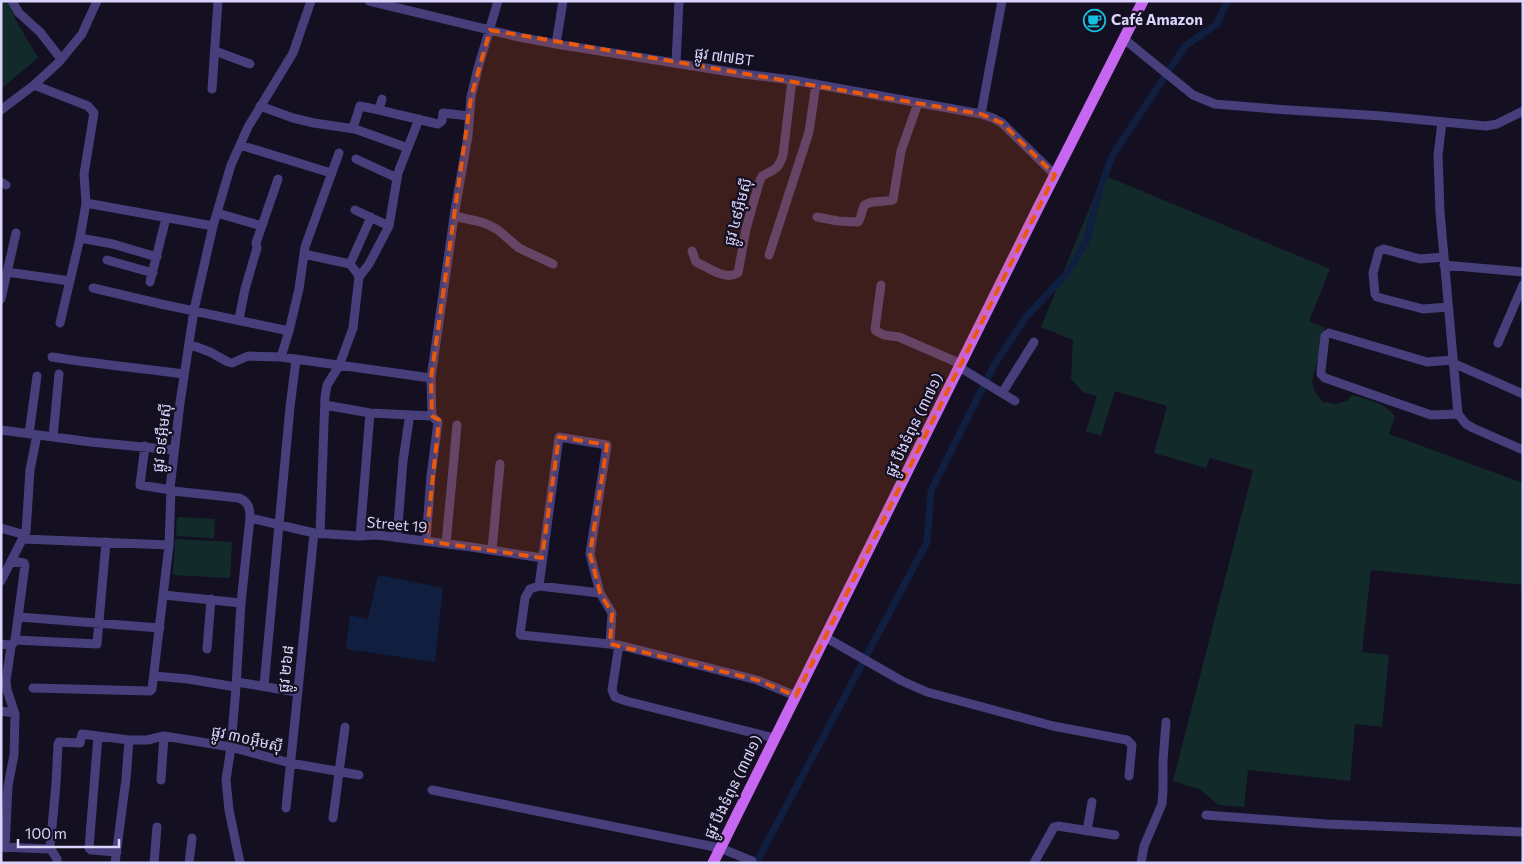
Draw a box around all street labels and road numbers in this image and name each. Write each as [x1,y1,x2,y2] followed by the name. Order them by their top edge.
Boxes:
[692,43,755,75] street label: ផ្លូវ ៧៧BT
[719,176,760,249] street label: ផ្លូវ ៤៩អ៊ឹមស៊ី
[880,370,951,482] street label: ផ្លូវ បឹងទំពុន (៣៧១)
[148,402,180,474] street label: ផ្លូវ ១៩អ៊ឹមស៊ី
[366,512,428,536] street label: Street 19
[274,644,302,694] street label: ផ្លូវ ២៦៨
[209,721,285,760] street label: ផ្លូវ ៣០អ៊ឹមស៊ី
[699,732,770,844] street label: ផ្លូវ បឹងទំពុន (៣៧១)

